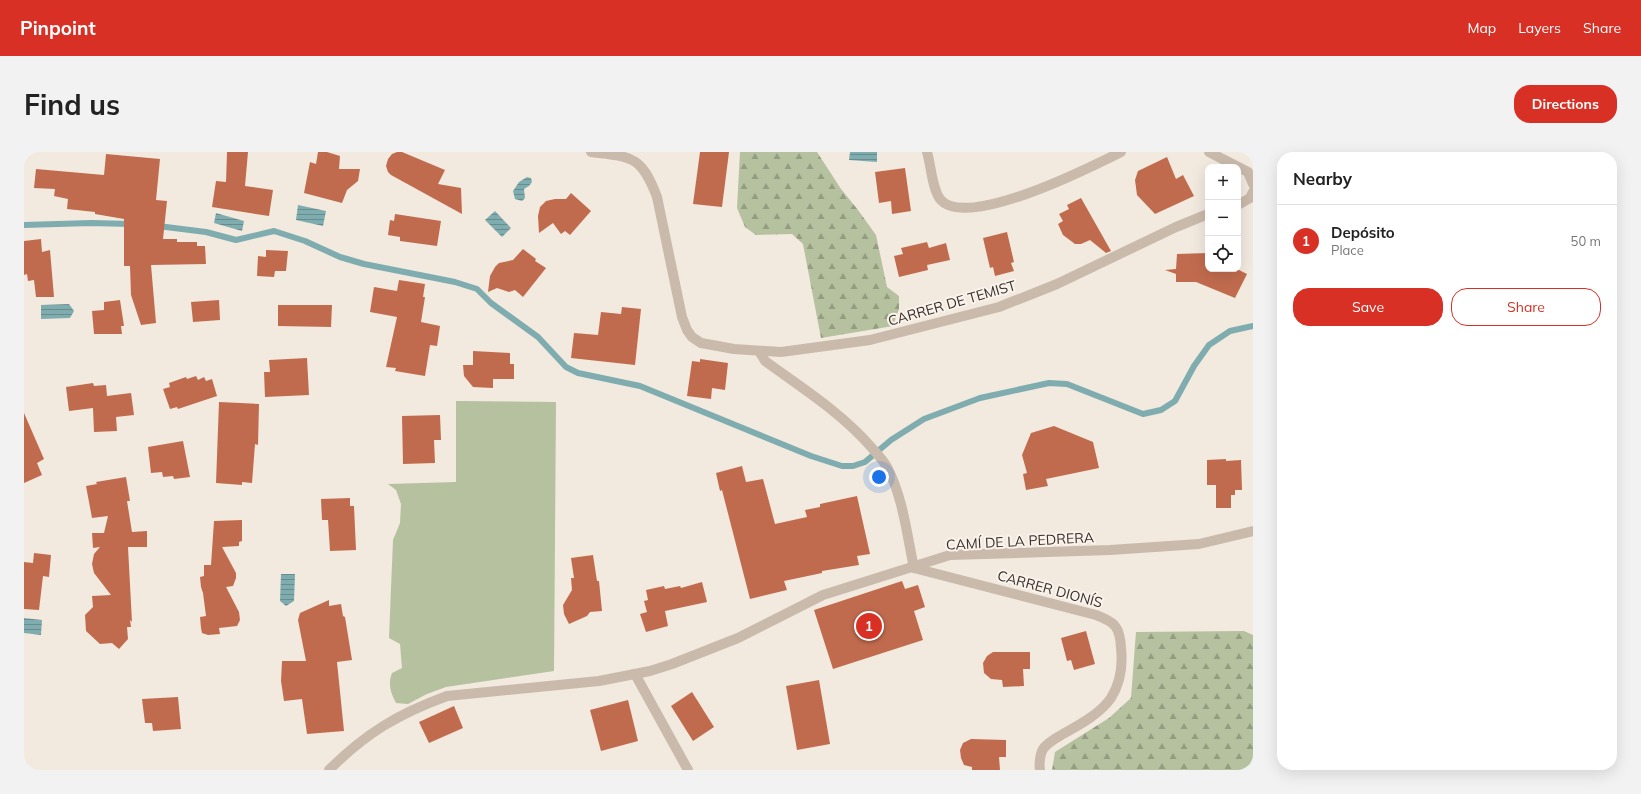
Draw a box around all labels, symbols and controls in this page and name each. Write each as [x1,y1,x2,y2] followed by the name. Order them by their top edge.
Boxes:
[20,16,96,40] text: Pinpoint
[1467,19,1496,37] text: Map
[1518,19,1561,37] text: Layers
[1583,19,1621,37] text: Share
[1514,85,1617,123] button: Directions
[24,87,120,122] text: Find us
[1205,164,1241,272] map controls
[1205,164,1241,200] button: +
[1293,168,1352,189] text: Nearby
[1205,200,1241,236] button: −
[1331,223,1395,242] text: Depósito
[1302,233,1310,249] text: 1
[1571,233,1601,249] text: 50 m
[1205,236,1241,272] button: locate
[1331,242,1364,258] text: Place
[886,276,1019,330] street label: CARRER DE TEMIST
[1293,288,1443,326] button: Save
[1451,288,1601,326] button: Share
[869,467,889,487] your location
[946,528,1095,554] street label: CAMÍ DE LA PEDRERA
[995,566,1105,612] street label: CARRER DIONÍS
[856,611,882,641] pin: 1

